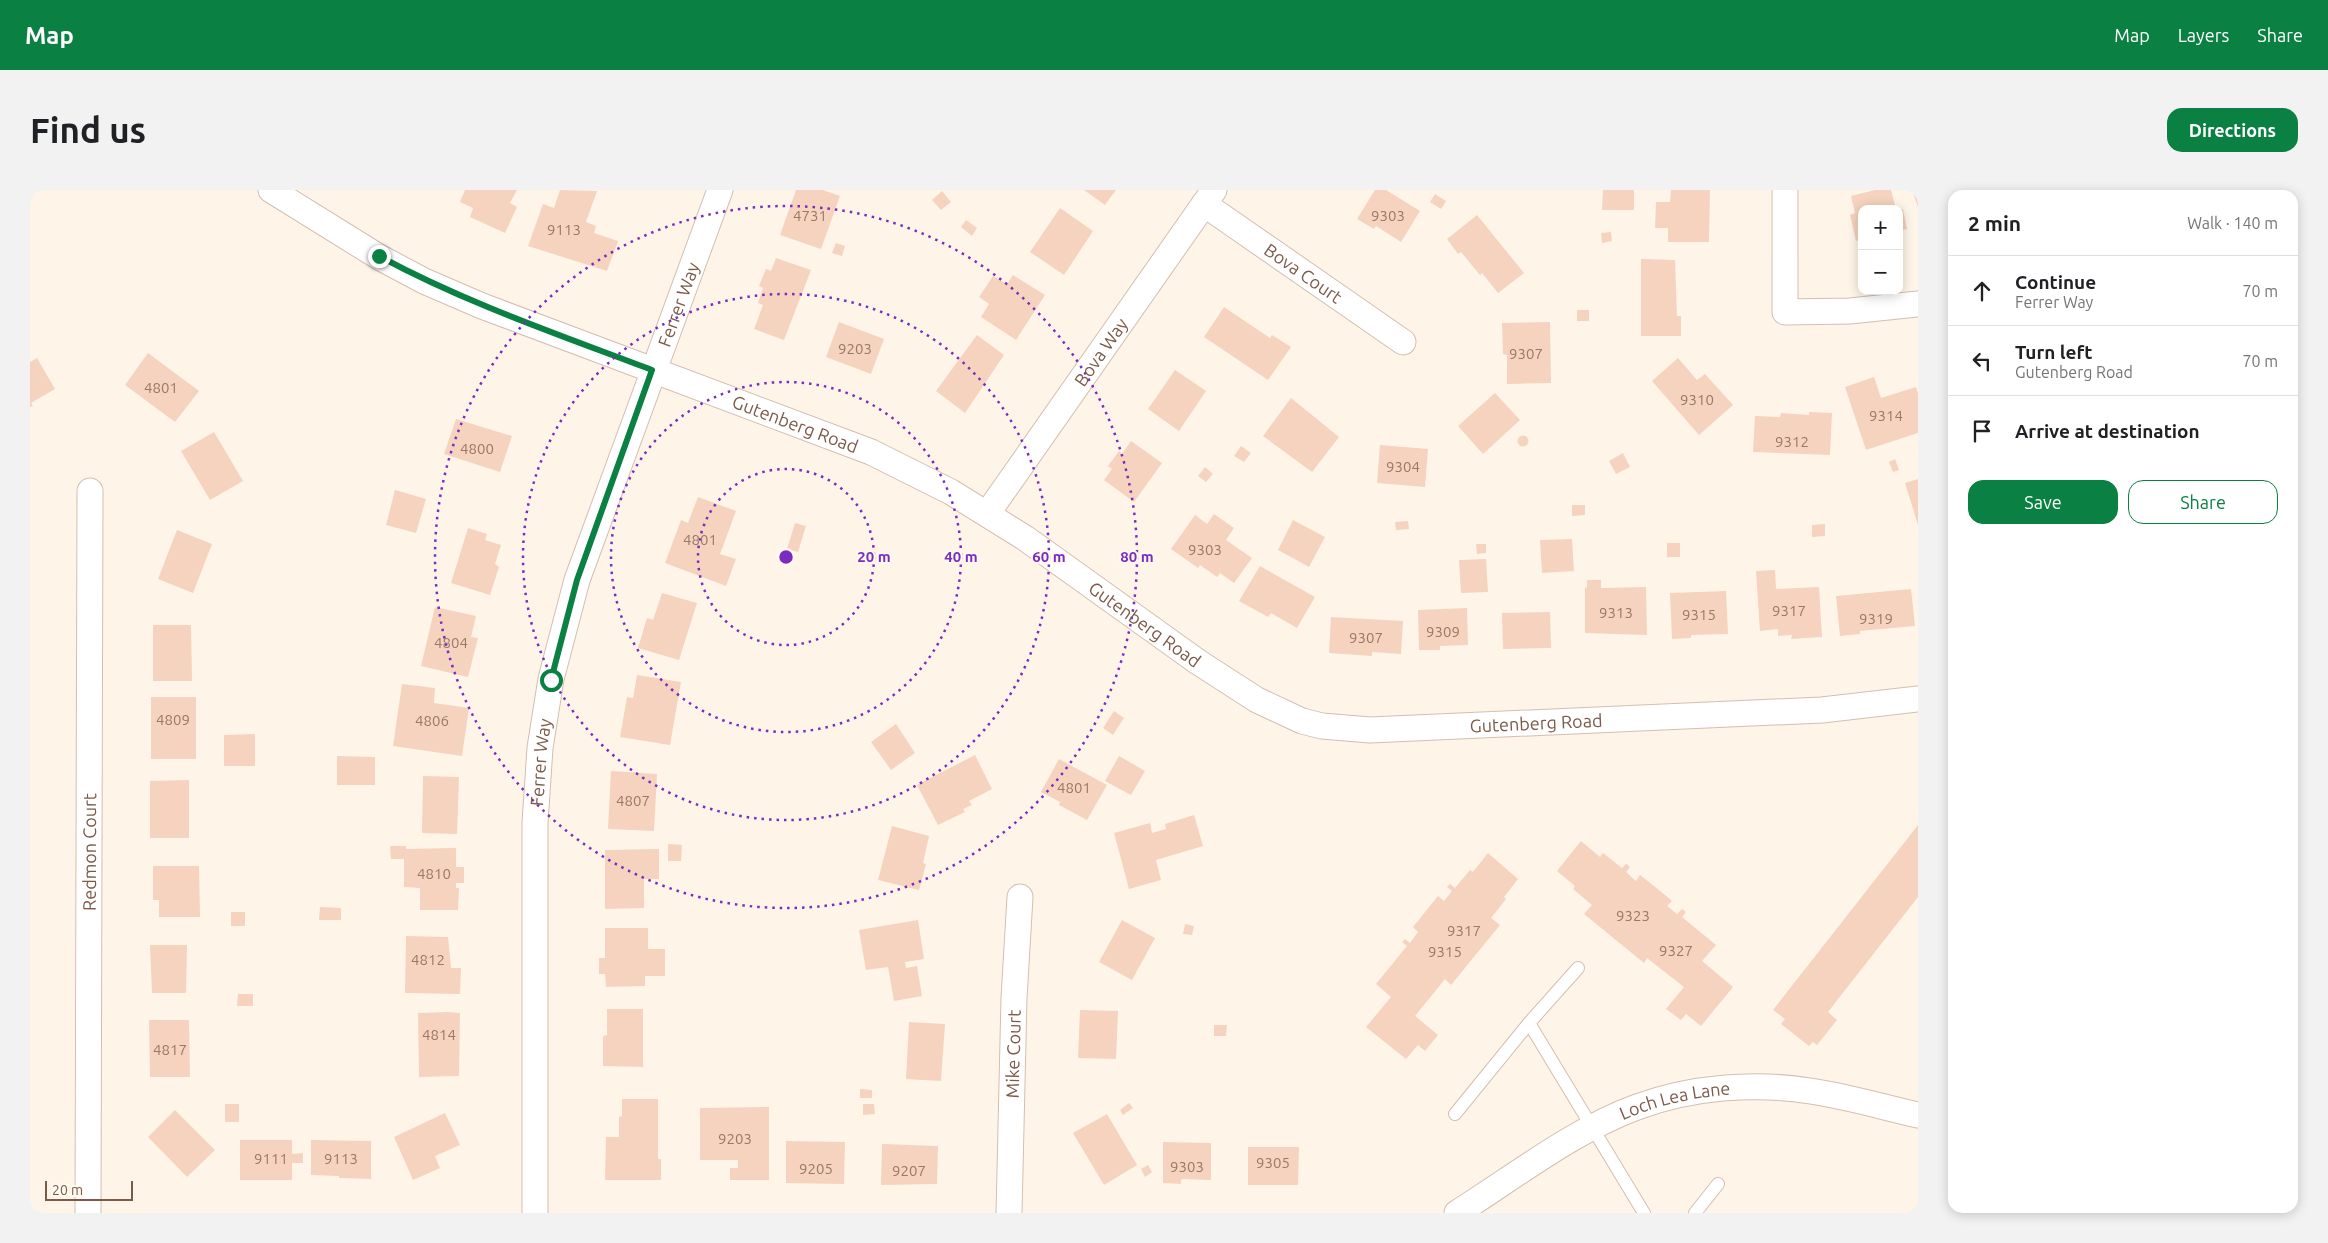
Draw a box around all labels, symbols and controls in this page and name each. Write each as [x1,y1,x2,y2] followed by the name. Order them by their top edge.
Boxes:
[25,22,74,49] text: Map
[2114,25,2150,45] text: Map
[2178,25,2229,45] text: Layers
[2257,25,2303,45] text: Share
[2167,108,2298,152] button: Directions
[30,110,146,150] text: Find us
[1858,205,1903,295] map controls
[1858,205,1903,250] button: +
[793,207,827,224] house number: 4731
[1371,207,1405,224] house number: 9303
[1968,211,2021,235] text: 2 min
[2187,214,2278,232] text: Walk · 140 m
[547,221,581,238] house number: 9113
[1261,239,1346,307] street label: Bova Court
[368,245,391,268] route end
[1858,250,1903,295] button: −
[654,259,703,349] street label: Ferrer Way
[2015,271,2096,293] text: Continue
[1968,277,1996,305] icon: ahead
[2242,282,2278,300] text: 70 m
[2015,293,2093,311] text: Ferrer Way
[1070,314,1131,390] street label: Bova Way
[838,340,872,357] house number: 9203
[2015,341,2093,363] text: Turn left
[1509,345,1543,362] house number: 9307
[1968,347,1996,375] icon: left
[2242,352,2278,370] text: 70 m
[2015,363,2133,381] text: Gutenberg Road
[144,379,178,396] house number: 4801
[730,391,861,456] street label: Gutenberg Road
[1680,391,1714,408] house number: 9310
[1869,407,1903,424] house number: 9314
[1968,417,1996,445] icon: arrive
[2015,420,2200,442] text: Arrive at destination
[1775,433,1809,450] house number: 9312
[460,440,494,457] house number: 4800
[1386,458,1420,475] house number: 9304
[1968,480,2118,524] button: Save
[2128,480,2278,524] button: Share
[683,531,717,548] house number: 4801
[1188,541,1222,558] house number: 9303
[777,548,795,566] centre of rings
[857,548,891,565] text: 20 m
[944,548,978,565] text: 40 m
[1032,548,1066,565] text: 60 m
[1120,548,1154,565] text: 80 m
[1085,577,1205,671] street label: Gutenberg Road
[1772,602,1806,619] house number: 9317
[1599,604,1633,621] house number: 9313
[1682,606,1716,623] house number: 9315
[1859,610,1893,627] house number: 9319
[1426,623,1460,640] house number: 9309
[1349,629,1383,646] house number: 9307
[434,634,468,651] house number: 4804
[540,669,563,692] route start
[1469,710,1603,736] street label: Gutenberg Road
[156,711,190,728] house number: 4809
[415,712,449,729] house number: 4806
[526,717,555,807] street label: Ferrer Way
[1057,779,1091,796] house number: 4801
[616,792,650,809] house number: 4807
[79,793,99,911] street label: Redmon Court
[417,865,451,882] house number: 4810
[1616,907,1650,924] house number: 9323
[1447,922,1481,939] house number: 9317
[1659,942,1693,959] house number: 9327
[1428,943,1462,960] house number: 9315
[411,951,445,968] house number: 4812
[1002,1010,1024,1099] street label: Mike Court
[422,1026,456,1043] house number: 4814
[153,1041,187,1058] house number: 4817
[1616,1078,1731,1123] street label: Loch Lea Lane
[718,1130,752,1147] house number: 9203
[254,1150,288,1167] house number: 9111
[324,1150,358,1167] house number: 9113
[1256,1154,1290,1171] house number: 9305
[1170,1158,1204,1175] house number: 9303
[799,1160,833,1177] house number: 9205
[892,1162,926,1179] house number: 9207
[45,1178,132,1201] scale bar
[52,1182,83,1198] text: 20 m

